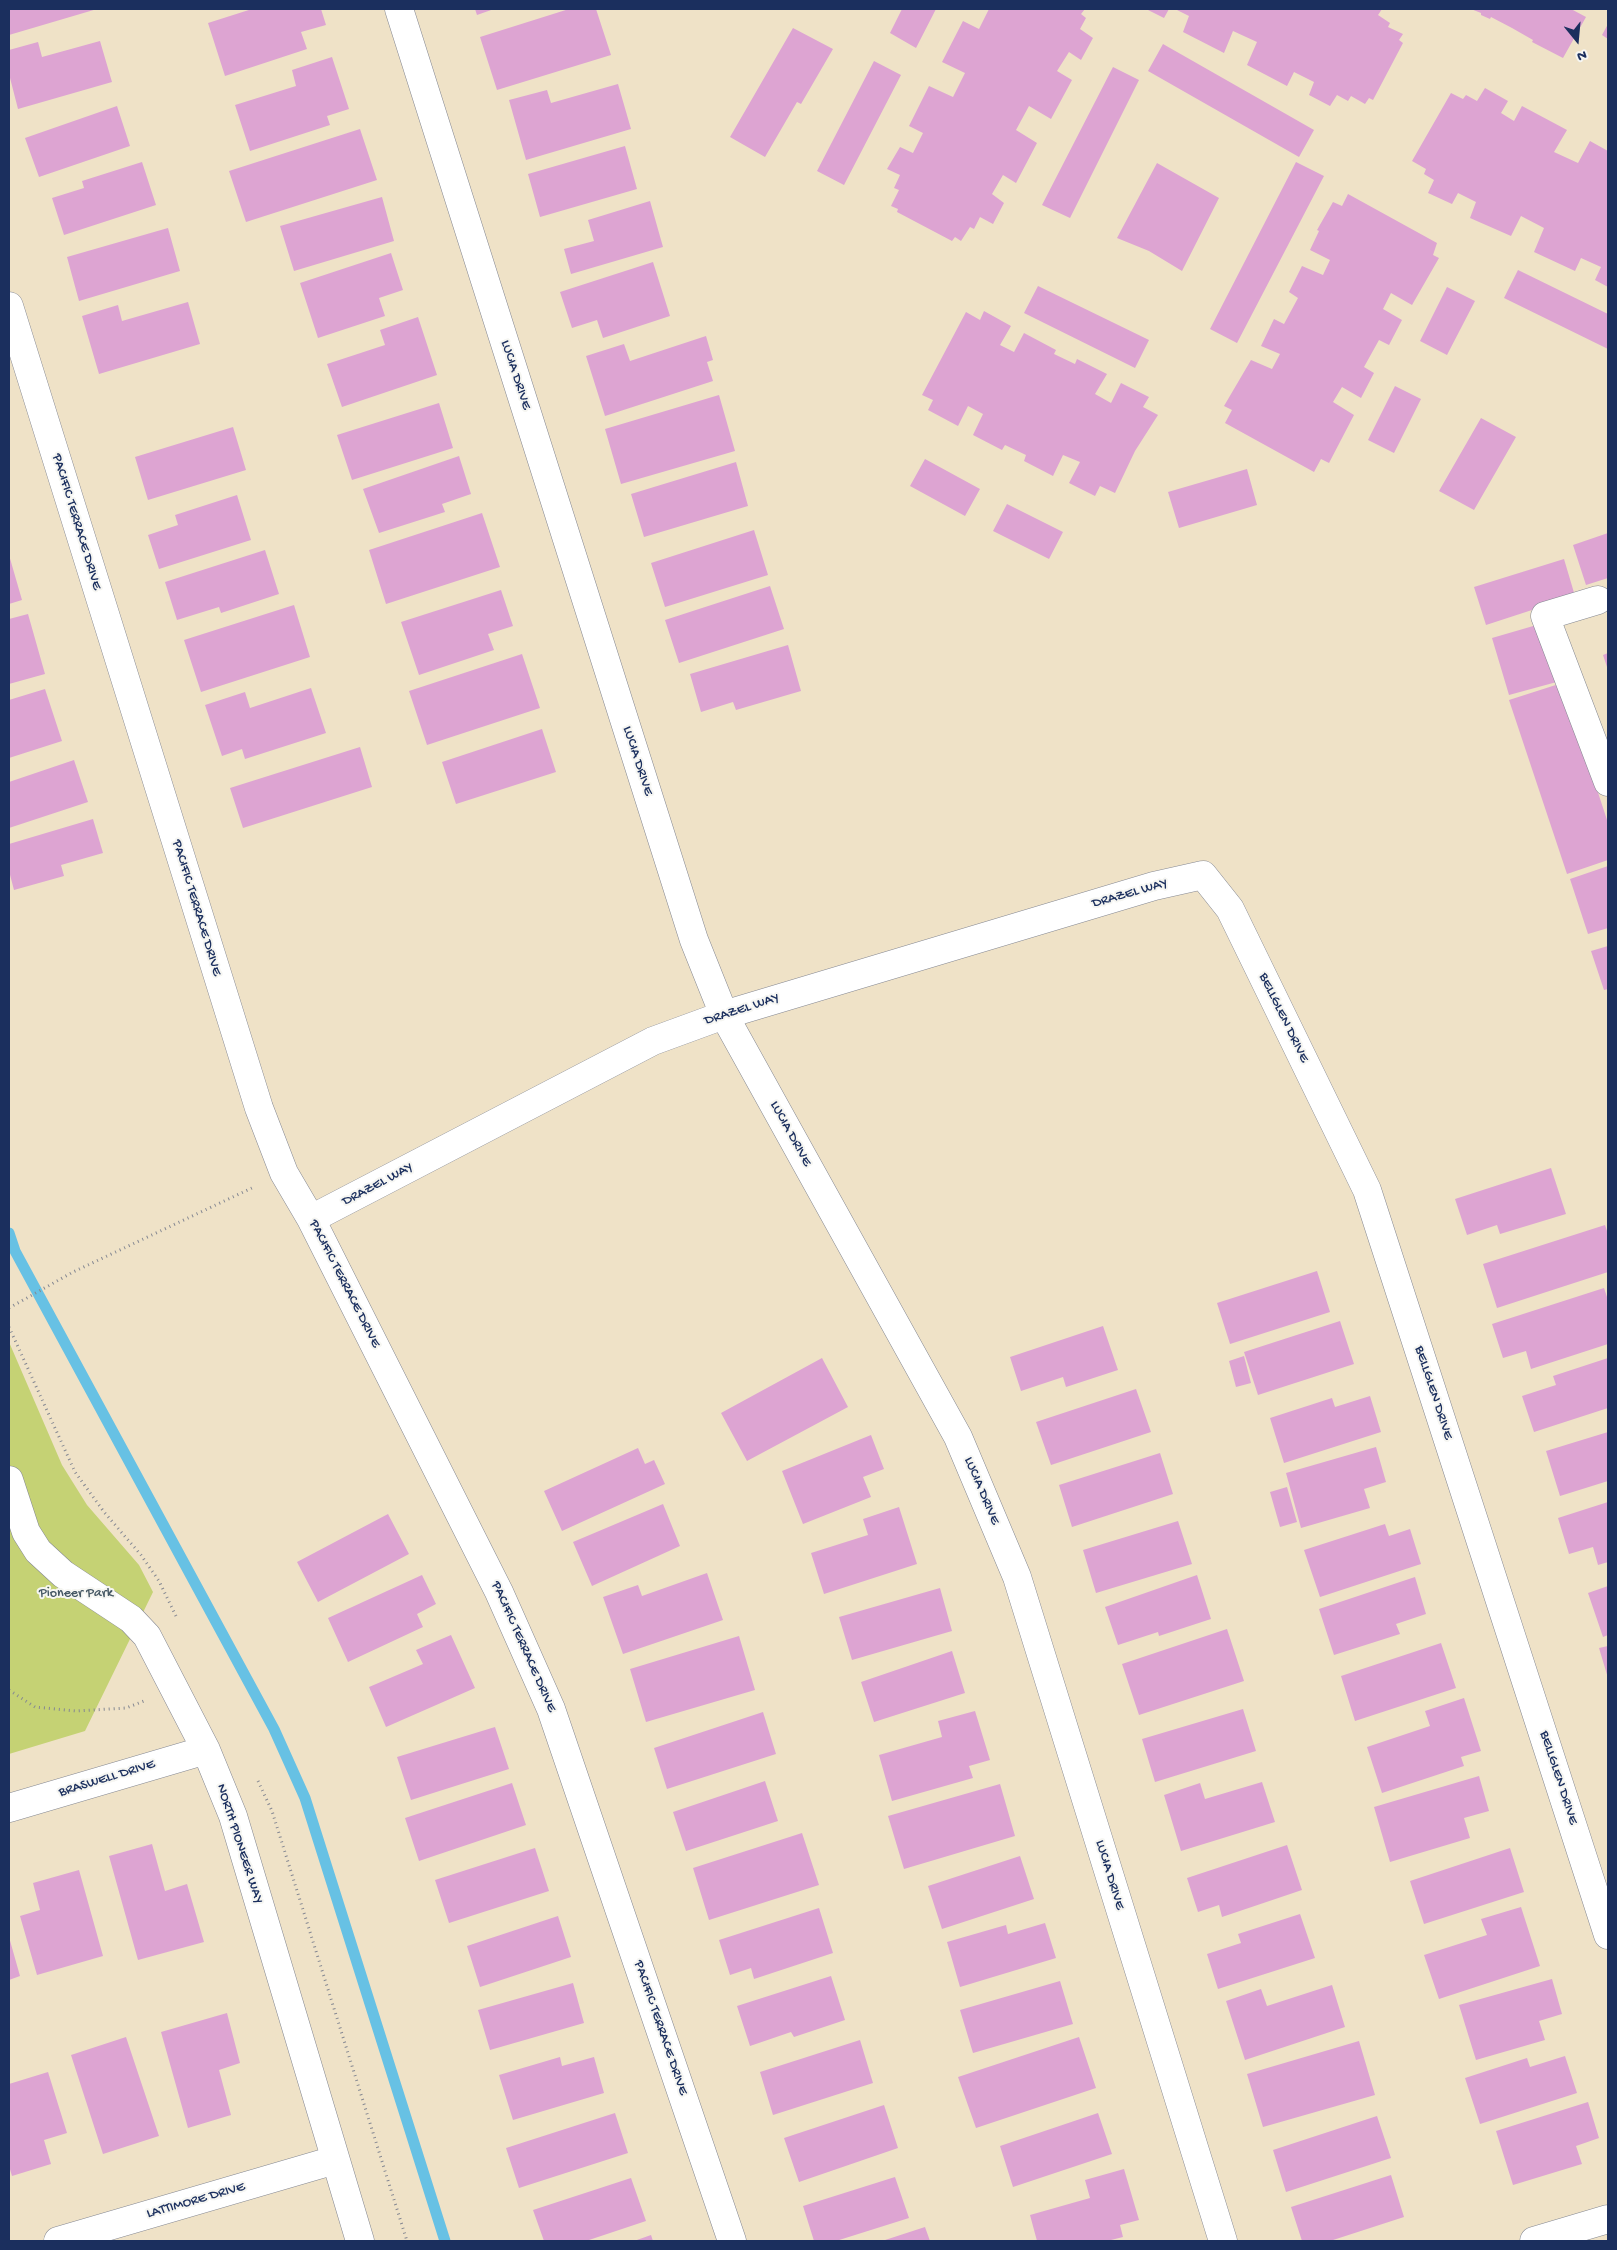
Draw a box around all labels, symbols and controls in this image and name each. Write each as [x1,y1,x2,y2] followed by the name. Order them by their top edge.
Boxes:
[1552,15,1602,65] north arrow
[1575,45,1588,64] text: N
[496,338,534,412] street label: LUCIA DRIVE
[47,452,105,592] street label: PACIFIC TERRACE DRIVE
[618,724,656,798] street label: LUCIA DRIVE
[167,838,225,978] street label: PACIFIC TERRACE DRIVE
[1090,875,1170,913] street label: DRAZEL WAY
[1254,970,1312,1066] street label: BELLGLEN DRIVE
[703,990,781,1030] street label: DRAZEL WAY
[765,1098,815,1170] street label: LUCIA DRIVE
[340,1159,416,1211] street label: DRAZEL WAY
[304,1217,384,1351] street label: PACIFIC TERRACE DRIVE
[1410,1344,1456,1442] street label: BELLGLEN DRIVE
[959,1455,1003,1527] street label: LUCIA DRIVE
[487,1579,559,1715] street label: PACIFIC TERRACE DRIVE
[39,1586,113,1602] park label: Pioneer Park
[1535,1729,1581,1827] street label: BELLGLEN DRIVE
[57,1756,157,1802] street label: BRASWELL DRIVE
[212,1782,266,1906] street label: NORTH PIONEER WAY
[1090,1838,1128,1912] street label: LUCIA DRIVE
[629,1958,691,2098] street label: PACIFIC TERRACE DRIVE
[145,2179,247,2223] street label: LATTIMORE DRIVE

